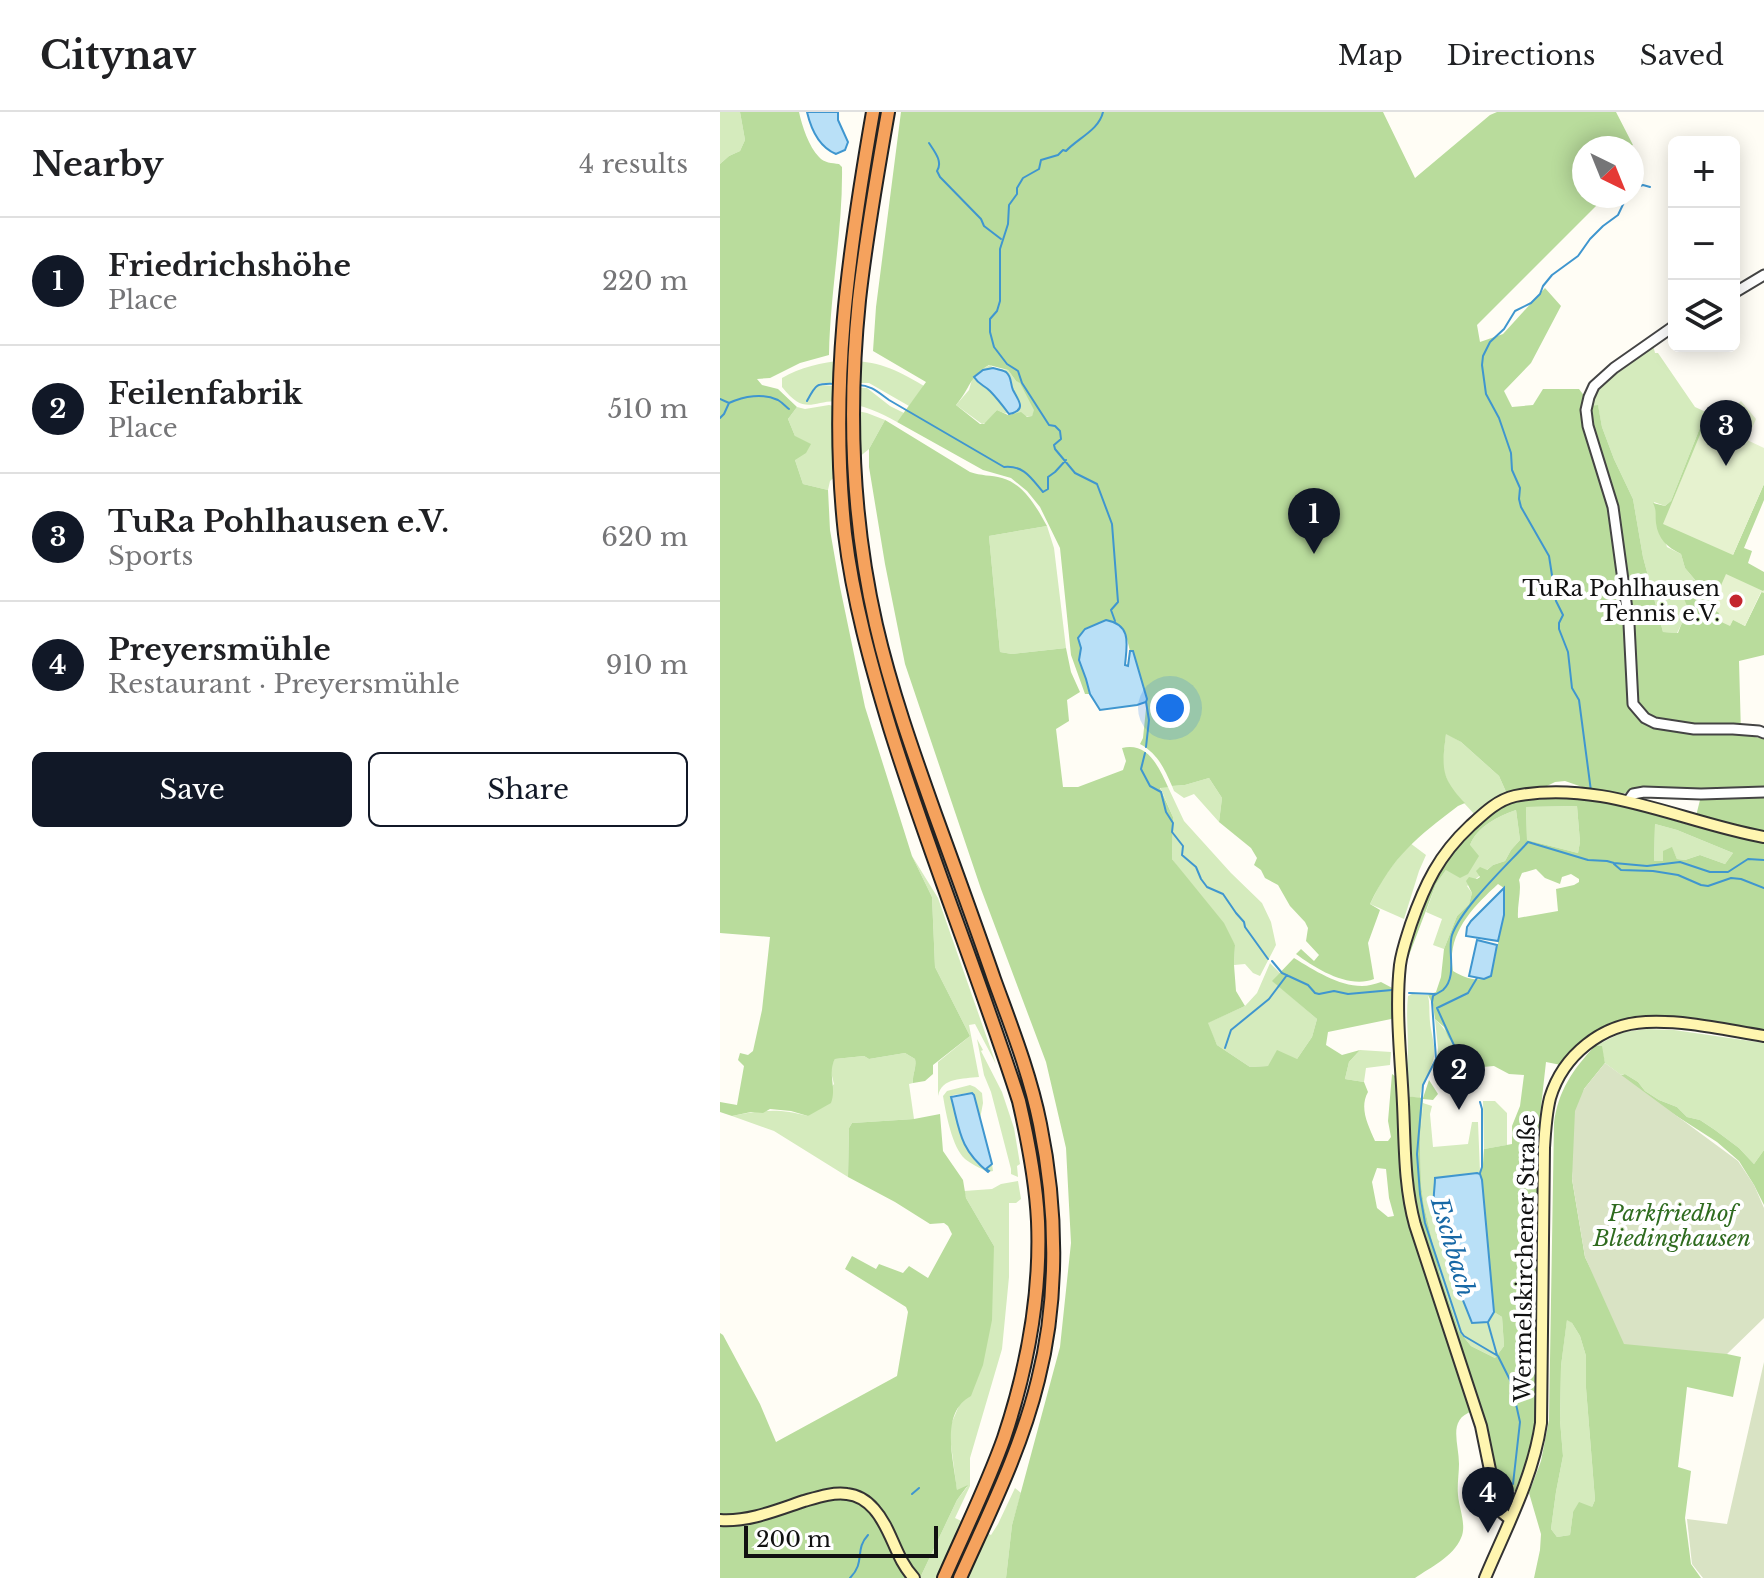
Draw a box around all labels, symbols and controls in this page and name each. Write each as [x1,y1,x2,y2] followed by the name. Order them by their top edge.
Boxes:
[40,32,196,79] text: Citynav
[1338,38,1403,73] text: Map
[1447,38,1596,73] text: Directions
[1640,38,1724,73] text: Saved
[1572,136,1644,208] north arrow
[1668,136,1740,352] map controls
[1668,136,1740,208] button: +
[32,143,164,185] text: Nearby
[579,148,688,180] text: 4 results
[1668,208,1740,280] button: −
[108,247,351,284] text: Friedrichshöhe
[52,265,64,297] text: 1
[602,265,688,297] text: 220 m
[1668,280,1740,352] button: layers
[108,284,178,316] text: Place
[108,375,302,412] text: Feilenfabrik
[50,393,66,425] text: 2
[608,393,688,425] text: 510 m
[1700,400,1752,466] pin: 3
[108,412,178,444] text: Place
[1288,488,1340,554] pin: 1
[108,503,449,540] text: TuRa Pohlhausen e.V.
[50,521,66,553] text: 3
[601,521,688,553] text: 620 m
[108,540,193,572] text: Sports
[1522,575,1720,627] place label: TuRa Pohlhausen Tennis e.V.
[1727,592,1745,610] marker: TuRa Pohlhausen Tennis e.V.
[108,631,331,668] text: Preyersmühle
[49,649,67,681] text: 4
[606,649,688,681] text: 910 m
[108,668,460,700] text: Restaurant · Preyersmühle
[1150,688,1190,728] your location
[32,752,352,827] button: Save
[368,752,688,827] button: Share
[1433,1044,1485,1110] pin: 2
[1509,1114,1541,1403] street label: Wermelskirchener Straße
[1425,1193,1481,1300] water label: Eschbach
[1592,1200,1751,1252] park label: Parkfriedhof Bliedinghausen
[1462,1467,1514,1533] pin: 4
[744,1522,938,1558] scale bar
[756,1526,831,1553] text: 200 m

